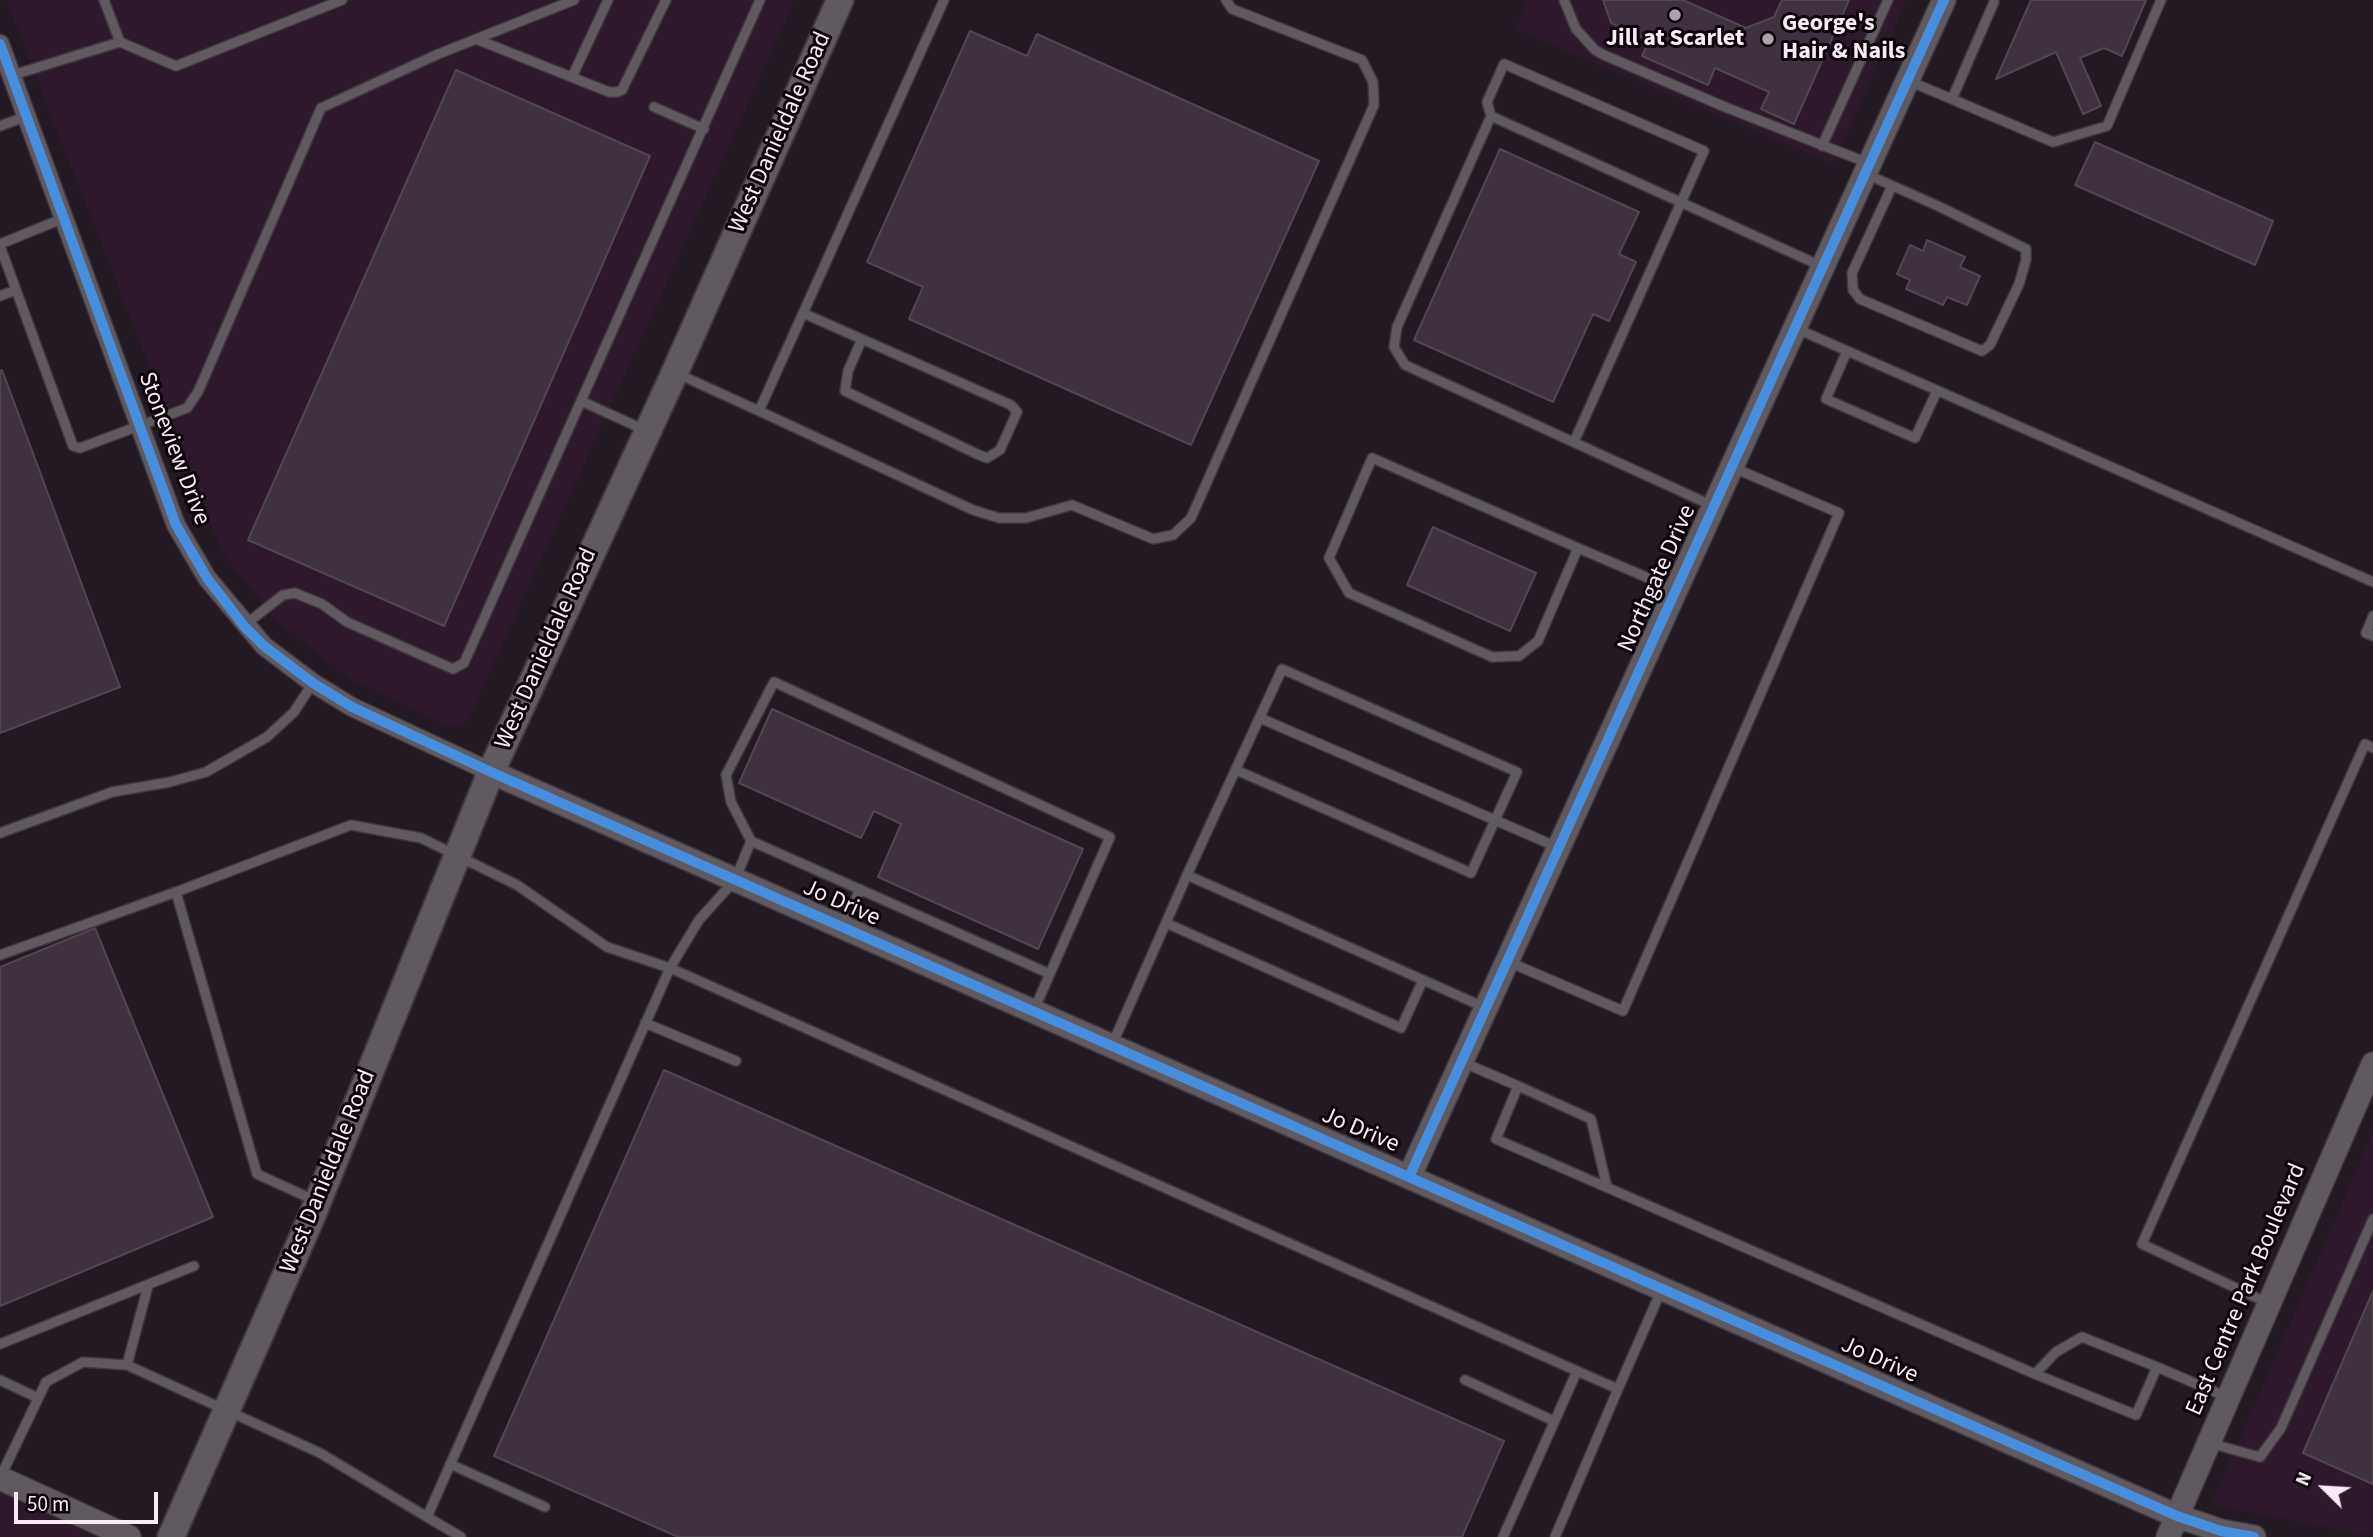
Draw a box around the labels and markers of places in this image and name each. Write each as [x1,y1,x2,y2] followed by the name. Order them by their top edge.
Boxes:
[1667,7,1683,23] marker: Jill at Scarlet
[1782,11,1905,67] place label: George's Hair & Nails
[1606,26,1744,54] place label: Jill at Scarlet
[1760,31,1776,47] marker: George's Hair & Nails

